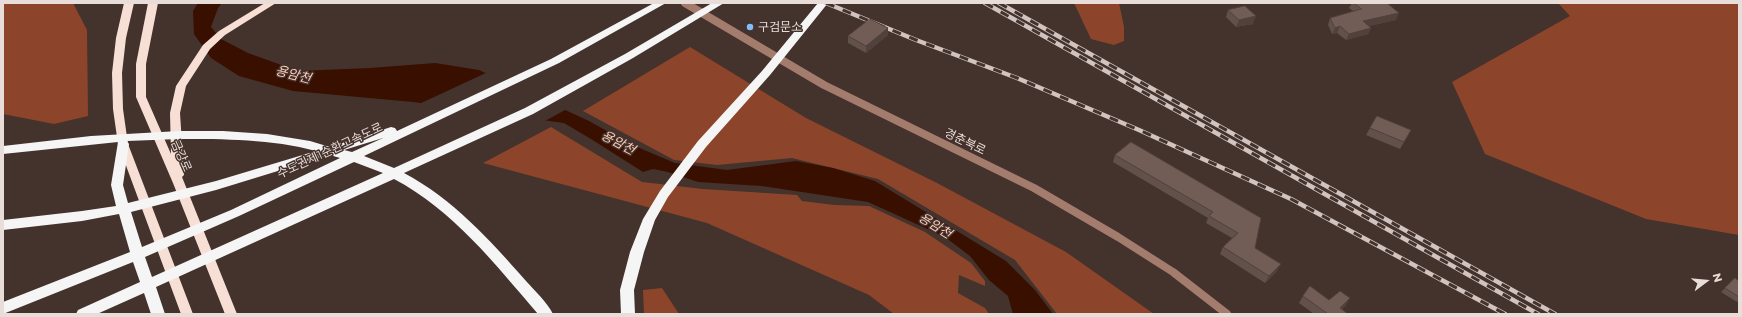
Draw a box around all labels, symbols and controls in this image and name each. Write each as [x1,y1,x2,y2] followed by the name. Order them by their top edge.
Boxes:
[758,20,802,34] place label: 구검문소
[745,22,755,32] marker: 구검문소
[274,63,312,87] water label: 용암천
[275,120,385,182] street label: 수도권제1순환고속도로
[942,126,988,158] street label: 경춘북로
[598,128,638,158] water label: 용암천
[168,138,194,174] street label: 금강로
[916,210,954,242] water label: 용암천
[1686,261,1726,301] north arrow
[1710,271,1725,284] text: N

